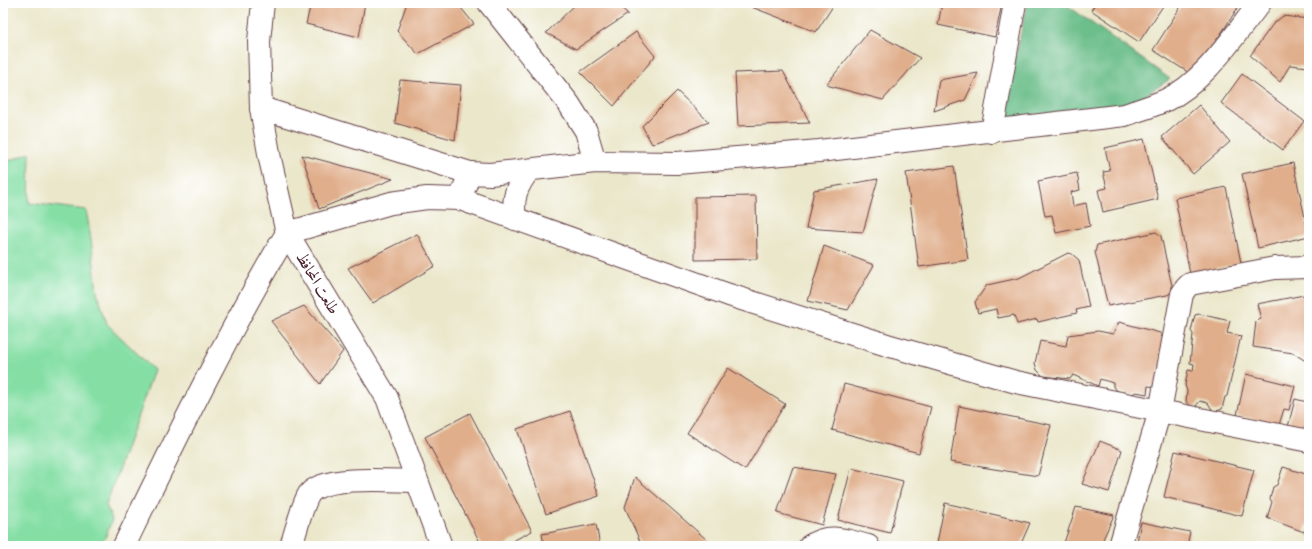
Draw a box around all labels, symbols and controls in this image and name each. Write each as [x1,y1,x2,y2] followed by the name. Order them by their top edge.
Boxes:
[291,248,345,318] street label: طلعت المحافظ

